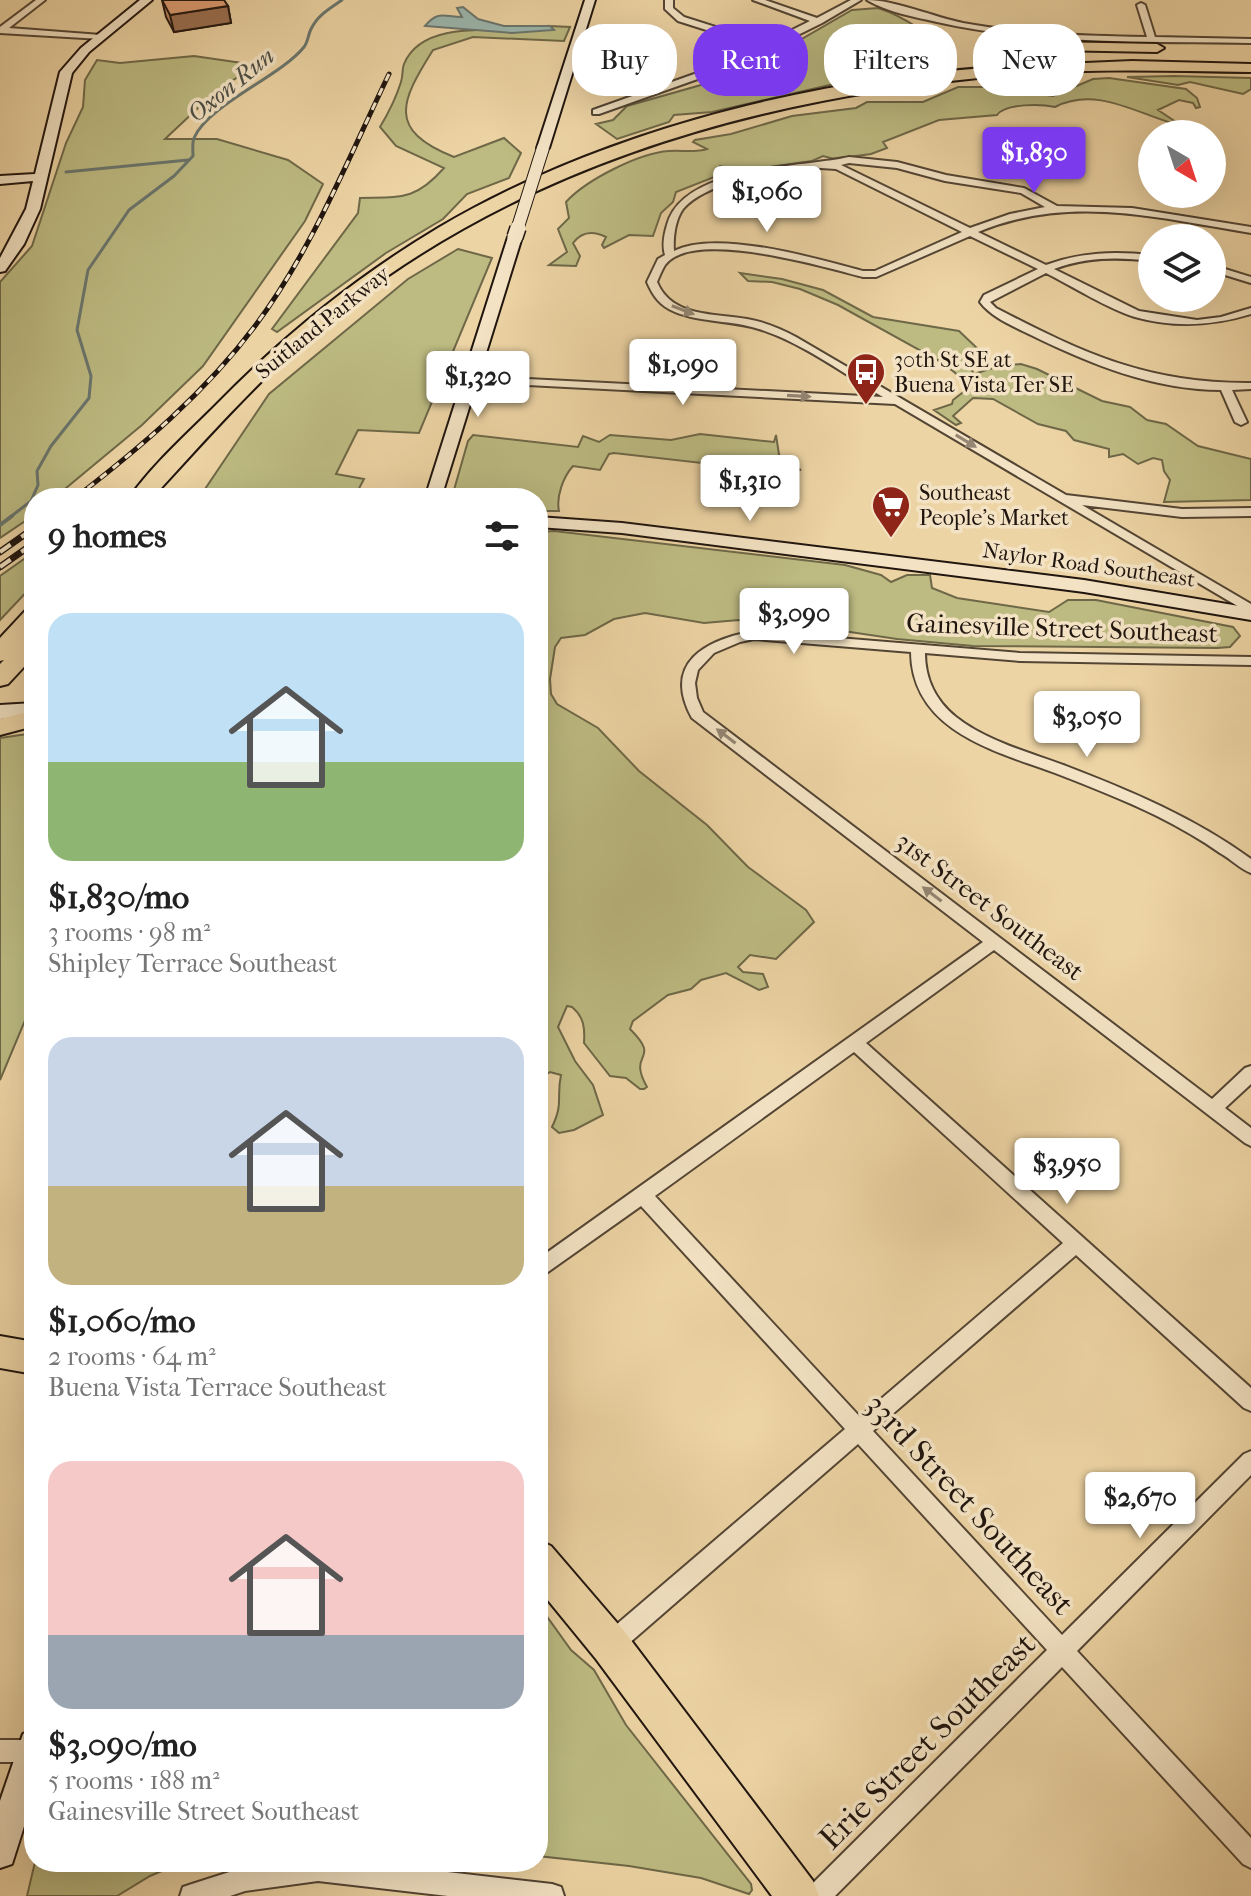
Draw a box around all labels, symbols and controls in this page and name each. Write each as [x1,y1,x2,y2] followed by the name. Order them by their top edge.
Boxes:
[572,24,677,96] chip: Buy
[693,24,808,96] chip: Rent
[824,24,957,96] chip: Filters
[973,24,1085,96] chip: New
[182,42,280,128] water label: Oxon Run
[1138,120,1226,208] north arrow
[1138,120,1226,312] map controls
[969,127,1099,195] pin: $1,830
[1000,137,1068,168] text: $1,830
[702,166,832,234] pin: $1,060
[731,176,803,207] text: $1,060
[1138,224,1226,312] button: layers
[250,260,396,385] street label: Suitland Parkway
[671,304,695,317] one-way arrow
[618,339,748,407] pin: $1,090
[894,347,1074,398] place label: 30th St SE at Buena Vista Ter SE
[647,349,719,380] text: $1,090
[413,351,543,419] pin: $1,320
[845,351,887,406] bus stop icon: 30th St SE at Buena Vista Ter SE
[444,361,512,392] text: $1,320
[787,390,812,403] one-way arrow
[955,434,977,448] one-way arrow
[685,455,815,523] pin: $1,310
[719,465,781,496] text: $1,310
[919,480,1069,531] place label: Southeast People's Market
[870,484,912,539] supermarket icon: Southeast People's Market
[480,514,524,558] icon: filters
[48,516,167,556] text: 9 homes
[981,537,1197,593] street label: Naylor Road Southeast
[729,588,859,656] pin: $3,090
[758,598,830,629] text: $3,090
[906,608,1219,649] street label: Gainesville Street Southeast
[214,665,358,809] icon: home
[1022,691,1152,759] pin: $3,050
[1052,701,1122,732] text: $3,050
[715,729,736,745] one-way arrow
[890,826,1090,988] street label: 31st Street Southeast
[48,877,189,917] text: $1,830/mo
[922,887,942,903] one-way arrow
[48,917,210,948] text: 3 rooms · 98 m²
[48,948,337,979] text: Shipley Terrace Southeast
[214,1089,358,1233] icon: home
[1002,1138,1132,1206] pin: $3,950
[1032,1148,1102,1179] text: $3,950
[48,1301,195,1341] text: $1,060/mo
[48,1341,216,1372] text: 2 rooms · 64 m²
[48,1372,387,1403] text: Buena Vista Terrace Southeast
[858,1386,1082,1623] street label: 33rd Street Southeast
[1075,1472,1205,1540] pin: $2,670
[1103,1482,1177,1513] text: $2,670
[214,1513,358,1657] icon: home
[812,1625,1043,1857] street label: Erie Street Southeast
[48,1725,197,1765] text: $3,090/mo
[48,1765,220,1796] text: 5 rooms · 188 m²
[48,1796,360,1827] text: Gainesville Street Southeast

